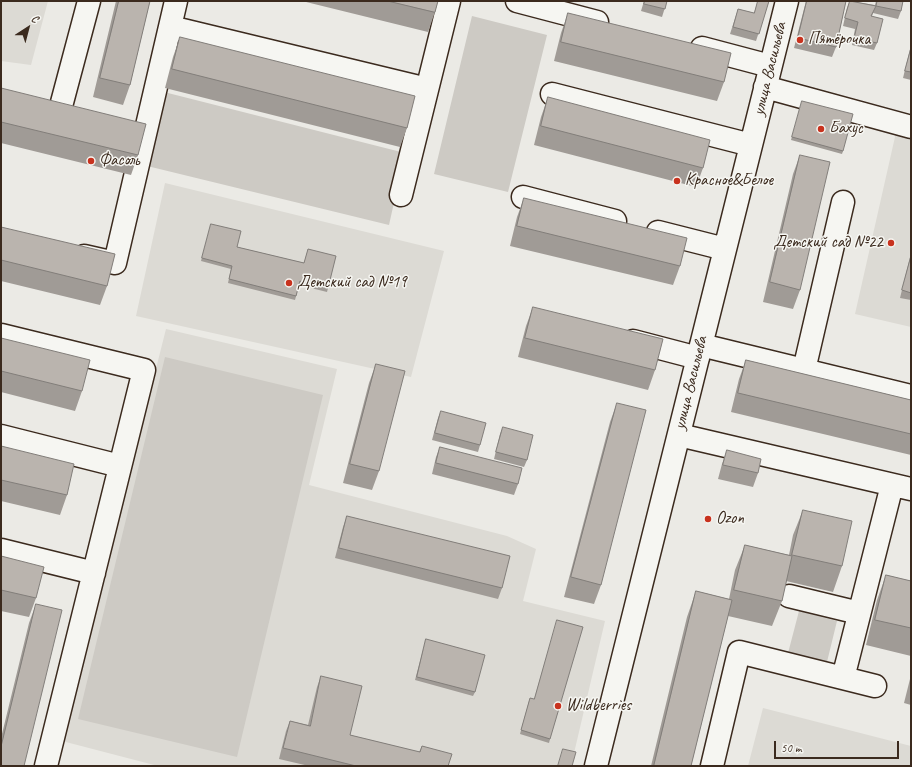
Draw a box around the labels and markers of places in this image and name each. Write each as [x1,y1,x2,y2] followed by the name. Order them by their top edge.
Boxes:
[808,30,870,50] place label: Пятёрочка
[795,35,805,45] marker: Пятёрочка
[829,119,863,139] place label: Бахус
[816,124,826,134] marker: Бахус
[99,151,140,171] place label: Фасоль
[86,156,96,166] marker: Фасоль
[685,171,773,191] place label: Красное&Белое
[672,176,682,186] marker: Красное&Белое
[773,233,883,253] place label: Детский сад №22
[886,238,896,248] marker: Детский сад №22
[297,273,407,293] place label: Детский сад №19
[284,278,294,288] marker: Детский сад №19
[716,509,744,529] place label: Ozon
[703,514,713,524] marker: Ozon
[566,696,631,716] place label: Wildberries
[553,701,563,711] marker: Wildberries

